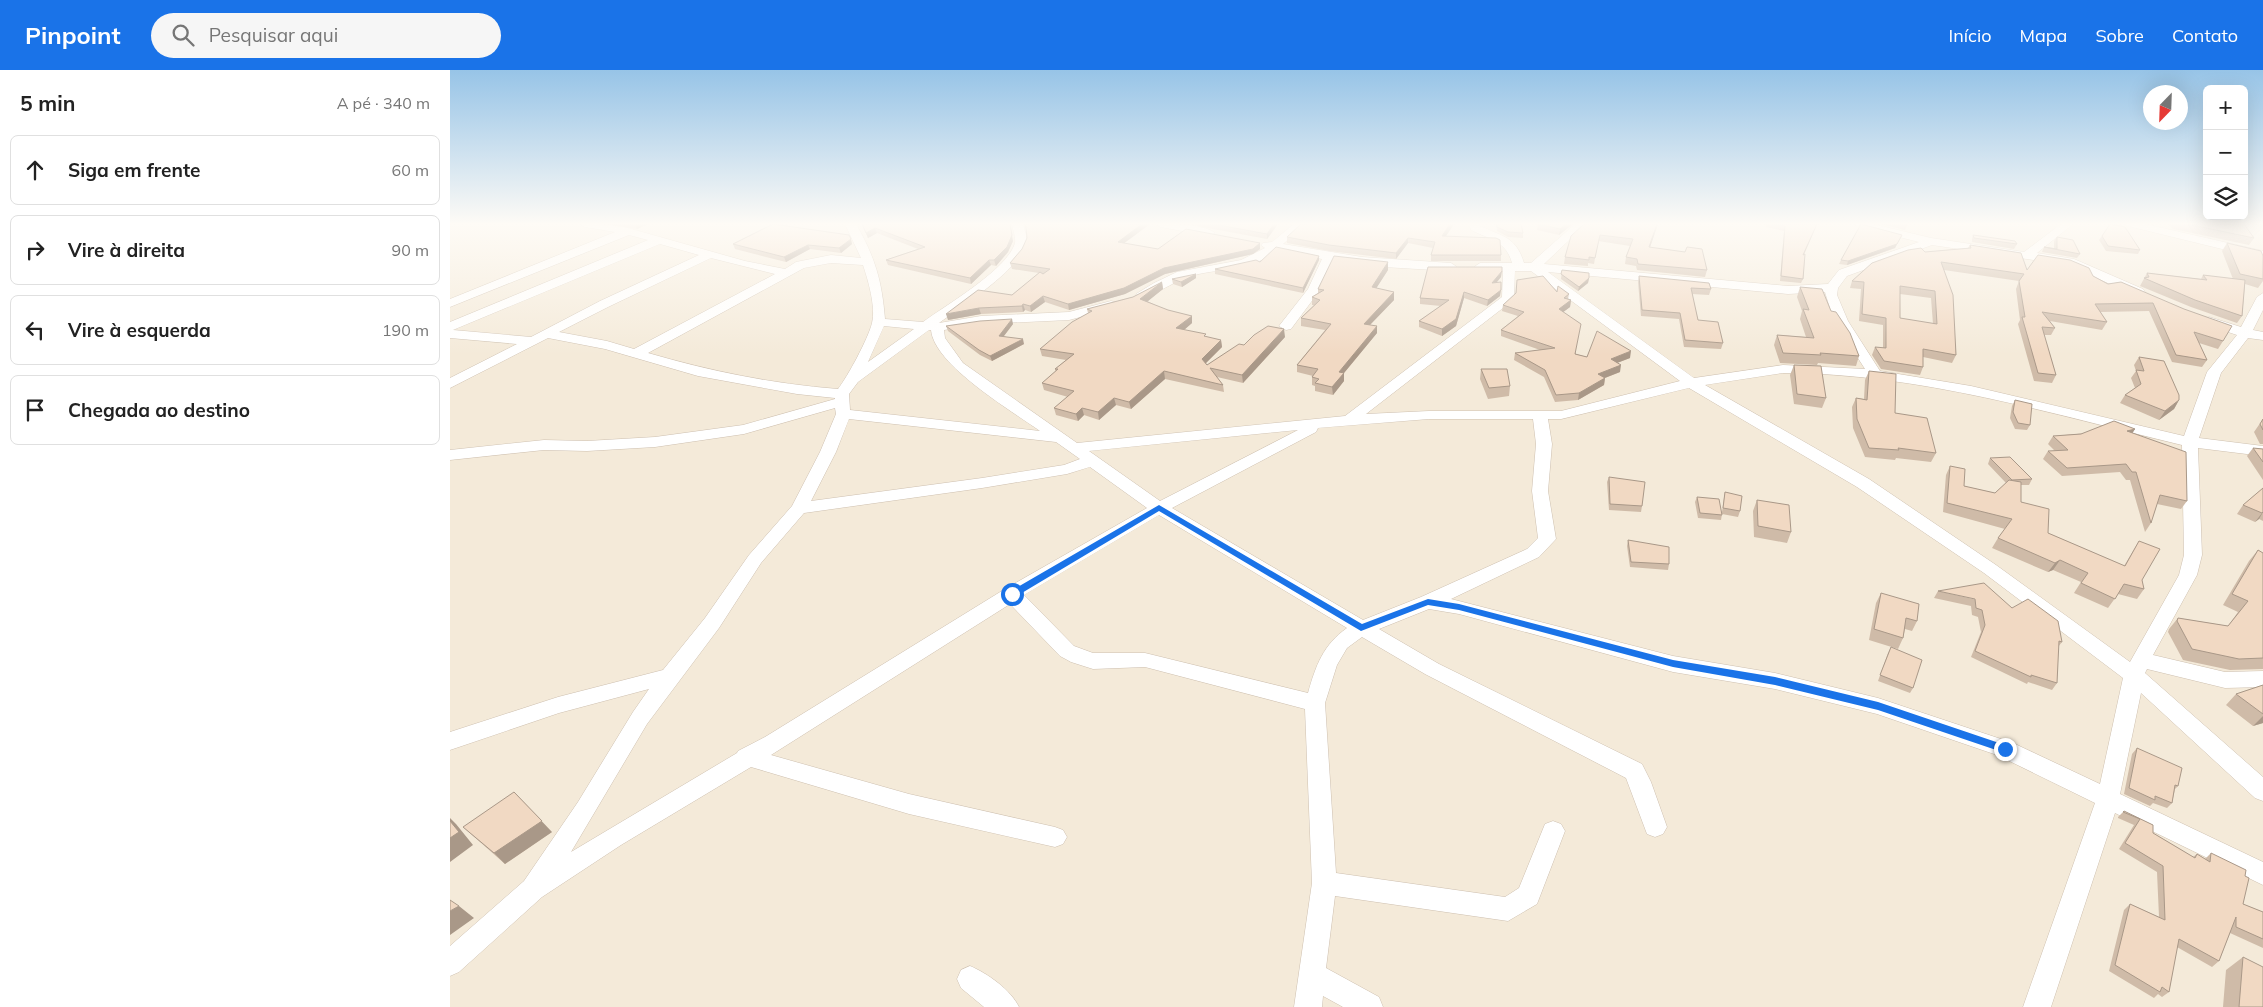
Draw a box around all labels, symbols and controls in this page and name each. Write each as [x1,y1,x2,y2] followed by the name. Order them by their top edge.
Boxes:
[151,13,501,58] search box
[25,20,121,50] text: Pinpoint
[169,21,197,49] icon: search
[209,23,338,47] text: Pesquisar aqui
[1949,24,1992,47] text: Início
[2020,24,2067,47] text: Mapa
[2095,24,2144,47] text: Sobre
[2172,24,2238,47] text: Contato
[2143,85,2188,130] north arrow
[2203,85,2248,220] map controls
[2203,85,2248,130] button: +
[20,90,75,116] text: 5 min
[337,93,430,113] text: A pé · 340 m
[2203,130,2248,175] button: −
[21,156,49,184] icon: ahead
[68,158,200,182] text: Siga em frente
[392,160,429,180] text: 60 m
[2203,175,2248,220] button: layers
[21,236,49,264] icon: right
[68,238,185,262] text: Vire à direita
[392,240,429,260] text: 90 m
[21,316,49,344] icon: left
[68,318,211,342] text: Vire à esquerda
[382,320,429,340] text: 190 m
[21,396,49,424] icon: arrive
[68,398,250,422] text: Chegada ao destino
[1001,583,1024,606] route start
[1994,738,2017,761] route end

